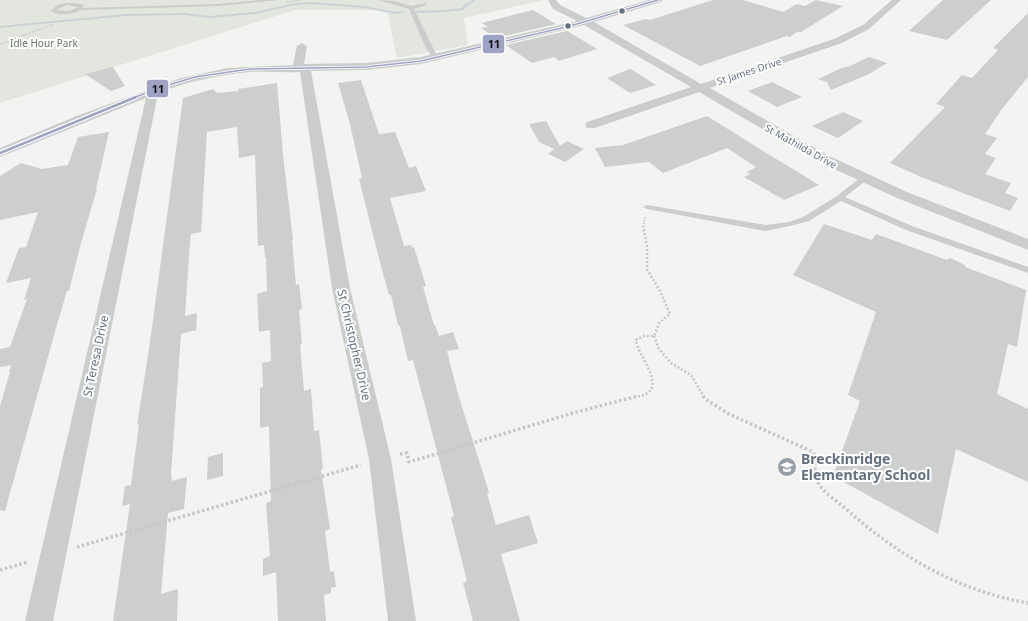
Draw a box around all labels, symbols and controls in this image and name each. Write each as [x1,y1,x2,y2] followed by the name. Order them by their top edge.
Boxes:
[617,6,627,16] unlabelled marker
[563,21,573,31] unlabelled marker
[482,34,505,54] line badge: 11
[10,36,79,50] park label: Idle Hour Park
[488,36,500,51] text: 11
[715,54,783,88] street label: St James Drive
[146,79,169,98] line badge: 11
[152,81,164,96] text: 11
[762,120,840,172] street label: St Mathilda Drive
[333,288,376,402] street label: St Christopher Drive
[79,313,113,398] street label: St Teresa Drive
[801,449,931,484] place label: Breckinridge Elementary School
[776,456,798,478] school or university icon: Breckinridge Elementary School

